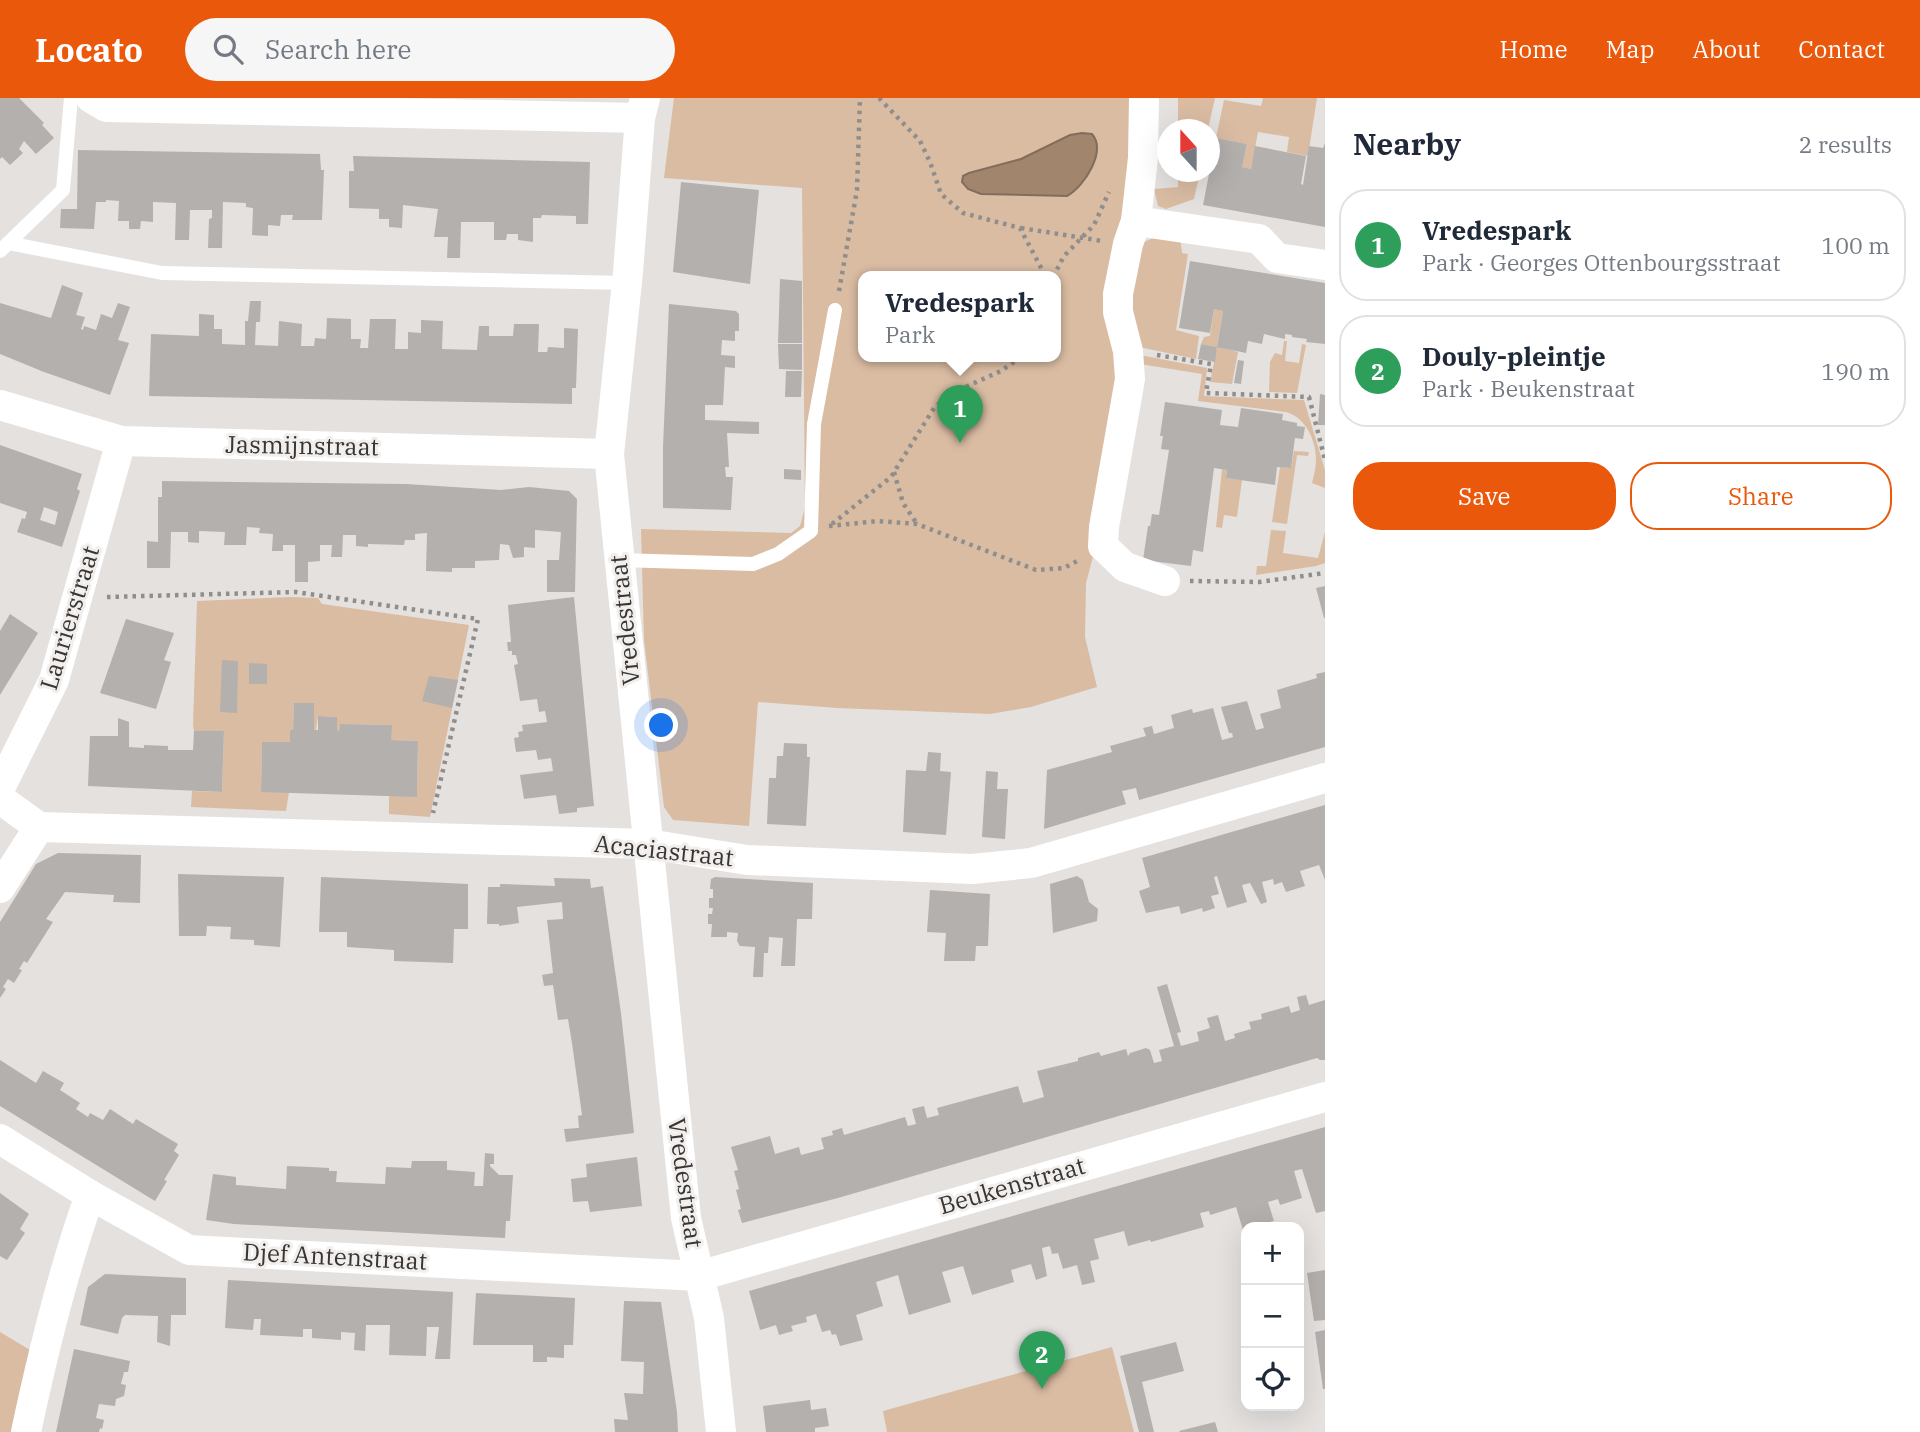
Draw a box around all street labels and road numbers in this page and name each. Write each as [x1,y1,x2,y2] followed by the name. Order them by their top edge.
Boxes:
[225,428,379,462] street label: Jasmijnstraat
[32,542,106,694] street label: Laurierstraat
[601,553,647,687] street label: Vredestraat
[593,827,735,873] street label: Acaciastraat
[661,1116,711,1250] street label: Vredestraat
[935,1149,1089,1221] street label: Beukenstraat
[242,1235,428,1277] street label: Djef Antenstraat

